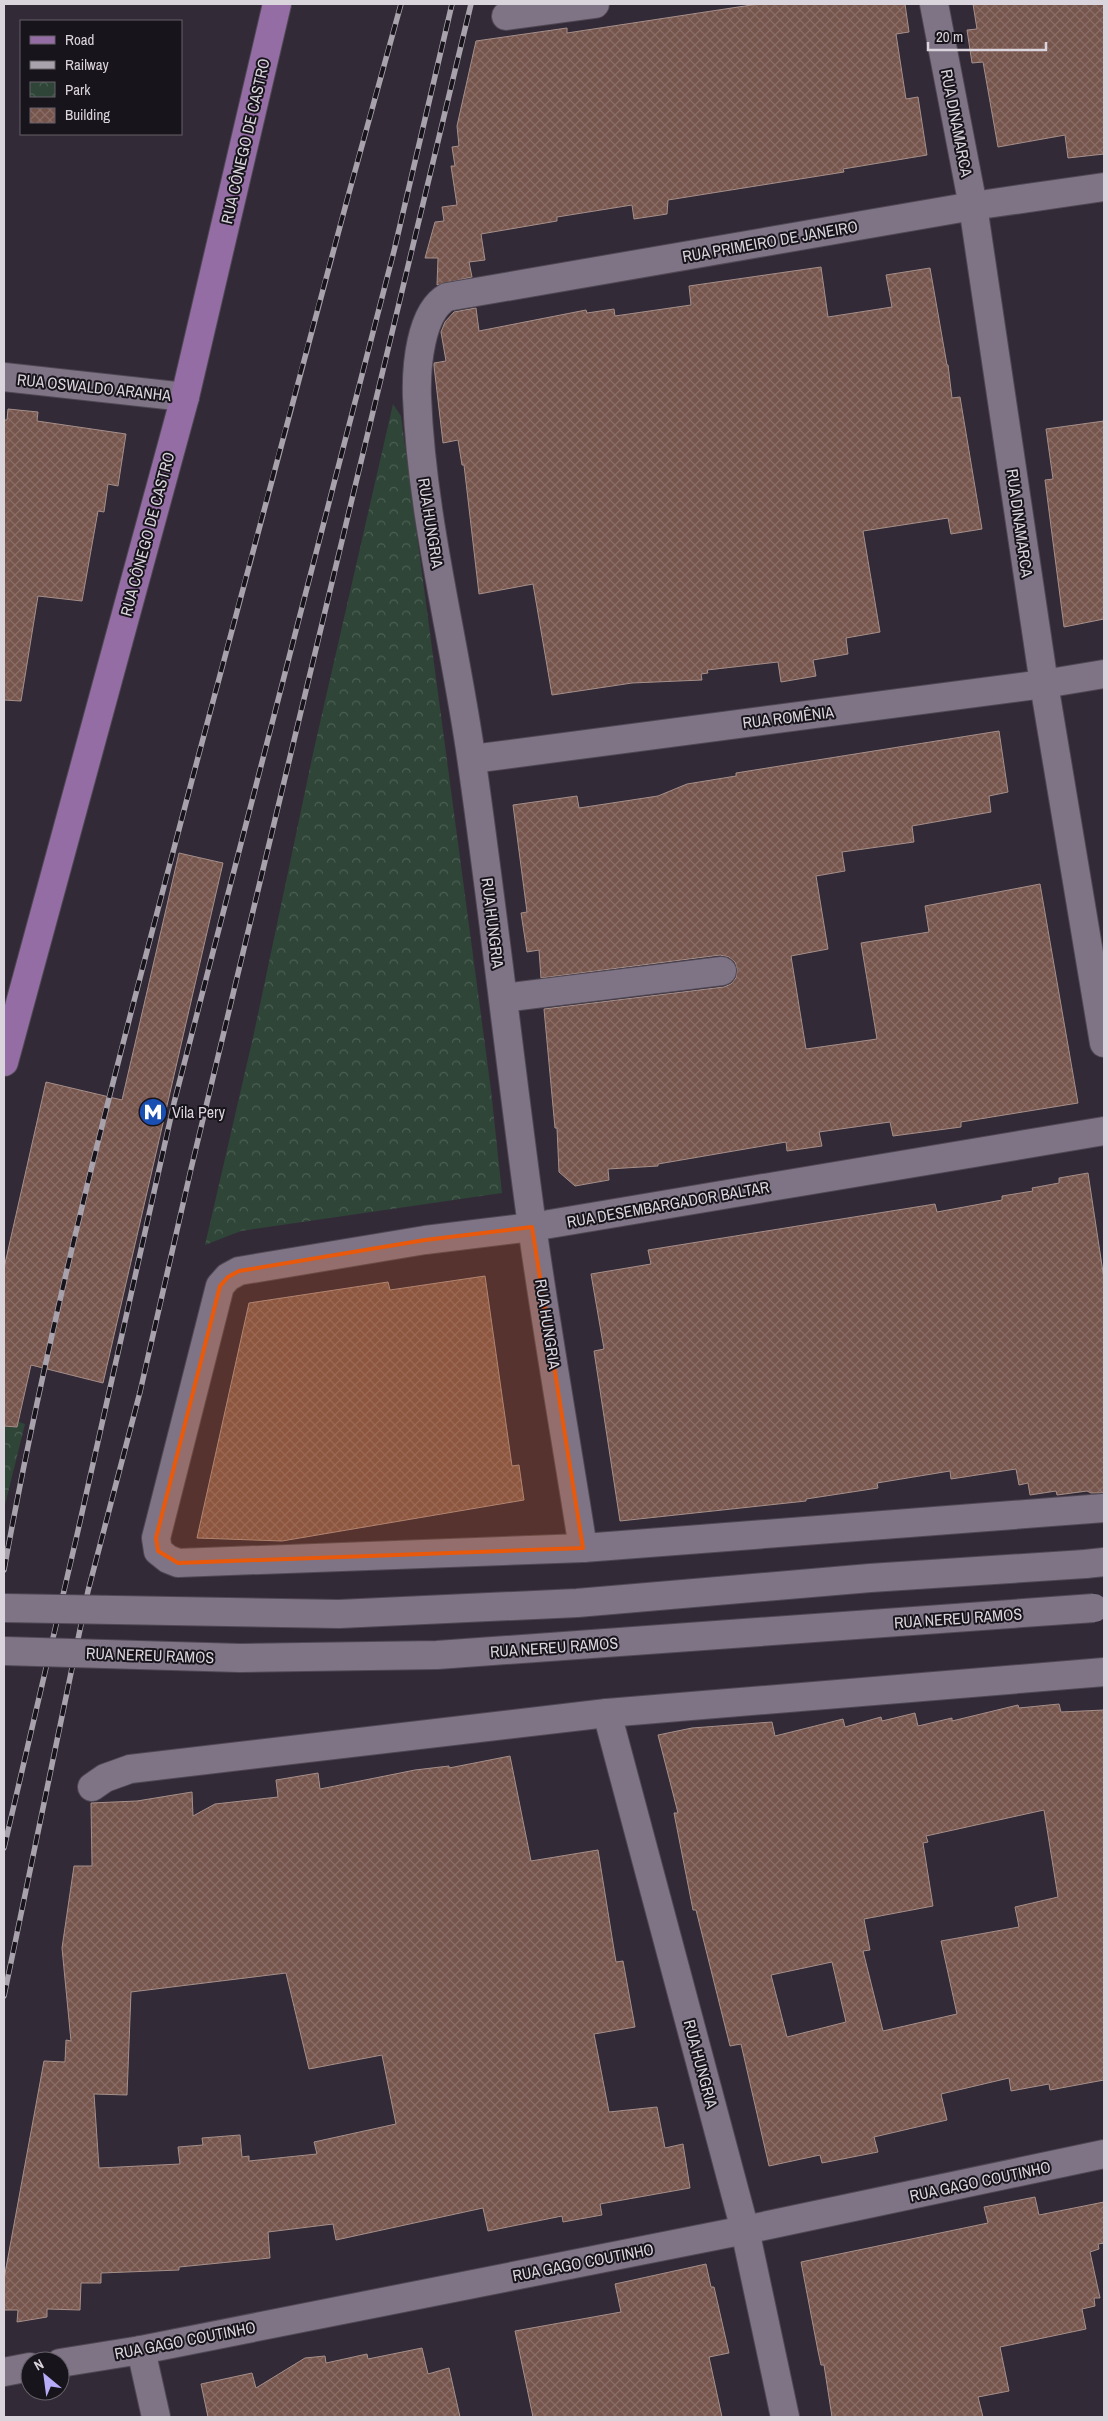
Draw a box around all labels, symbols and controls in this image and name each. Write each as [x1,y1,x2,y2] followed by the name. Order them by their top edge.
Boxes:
[20,20,182,135] legend
[928,20,1046,52] scale bar
[936,26,963,47] text: 20 m
[65,29,94,50] text: Road
[65,54,110,75] text: Railway
[215,56,275,226] street label: RUA CÔNEGO DE CASTRO
[936,67,978,179] street label: RUA DINAMARCA
[65,79,91,100] text: Park
[65,104,110,125] text: Building
[680,215,860,267] street label: RUA PRIMEIRO DE JANEIRO
[16,368,172,406] street label: RUA OSWALDO ARANHA
[114,449,180,619] street label: RUA CÔNEGO DE CASTRO
[1001,467,1039,579] street label: RUA DINAMARCA
[413,476,449,570] street label: RUA HUNGRIA
[741,700,835,734] street label: RUA ROMÊNIA
[477,876,510,970] street label: RUA HUNGRIA
[138,1097,168,1127] metro station icon: Vila Pery
[172,1101,225,1123] place label: Vila Pery
[565,1175,771,1233] street label: RUA DESEMBARGADOR BALTAR
[530,1277,566,1371] street label: RUA HUNGRIA
[893,1603,1023,1633] street label: RUA NEREU RAMOS
[489,1632,619,1662] street label: RUA NEREU RAMOS
[85,1642,215,1668] street label: RUA NEREU RAMOS
[679,2017,723,2111] street label: RUA HUNGRIA
[907,2155,1053,2207] street label: RUA GAGO COUTINHO
[510,2237,656,2287] street label: RUA GAGO COUTINHO
[112,2315,258,2365] street label: RUA GAGO COUTINHO
[20,2351,70,2401] north arrow
[31,2355,47,2375] text: N

